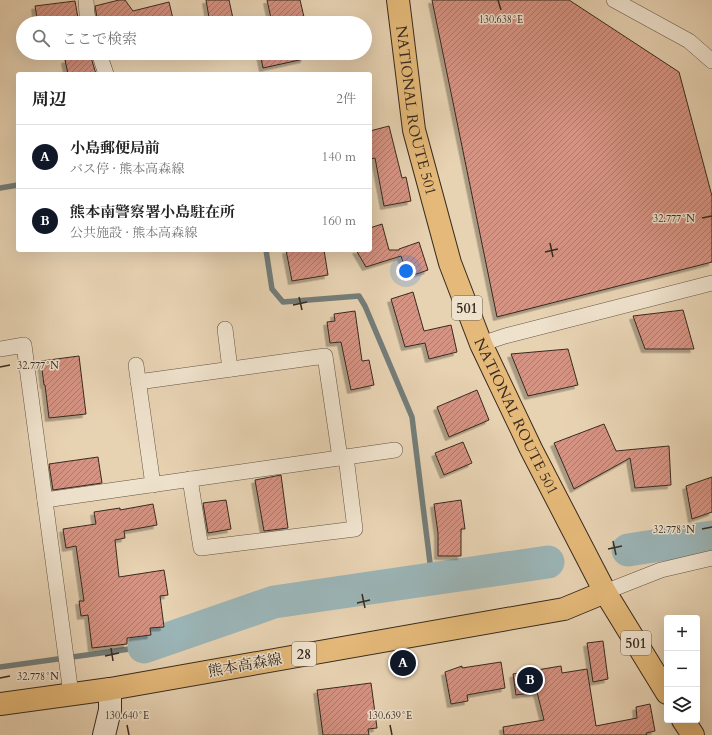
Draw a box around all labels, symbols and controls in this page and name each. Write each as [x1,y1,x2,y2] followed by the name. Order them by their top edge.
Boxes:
[479,13,523,27] text: 130.638°E
[16,16,372,60] search box
[391,25,441,197] street label: NATIONAL ROUTE 501
[30,27,52,49] icon: search
[62,29,137,49] text: ここで検索
[32,88,66,111] text: 周辺
[336,90,356,108] text: 2件
[70,138,160,158] text: 小島郵便局前
[40,148,50,166] text: A
[322,148,356,166] text: 140 m
[70,160,184,178] text: バス停 · 熊本高森線
[70,202,235,222] text: 熊本南警察署小島駐在所
[40,212,50,230] text: B
[322,212,356,230] text: 160 m
[653,212,695,226] text: 32.777°N
[70,224,197,242] text: 公共施設 · 熊本高森線
[396,261,416,281] your location
[452,296,482,320] road number: 501
[470,335,563,498] street label: NATIONAL ROUTE 501
[17,359,59,373] text: 32.777°N
[653,523,695,537] text: 32.778°N
[664,615,700,723] map controls
[664,615,700,651] button: +
[621,631,651,655] road number: 501
[292,642,316,666] road number: 28
[390,648,416,678] pin: A
[206,649,284,681] street label: 熊本高森線
[664,651,700,687] button: −
[517,665,543,695] pin: B
[17,670,59,684] text: 32.778°N
[664,687,700,723] button: layers
[105,709,149,723] text: 130.640°E
[368,709,412,723] text: 130.639°E

